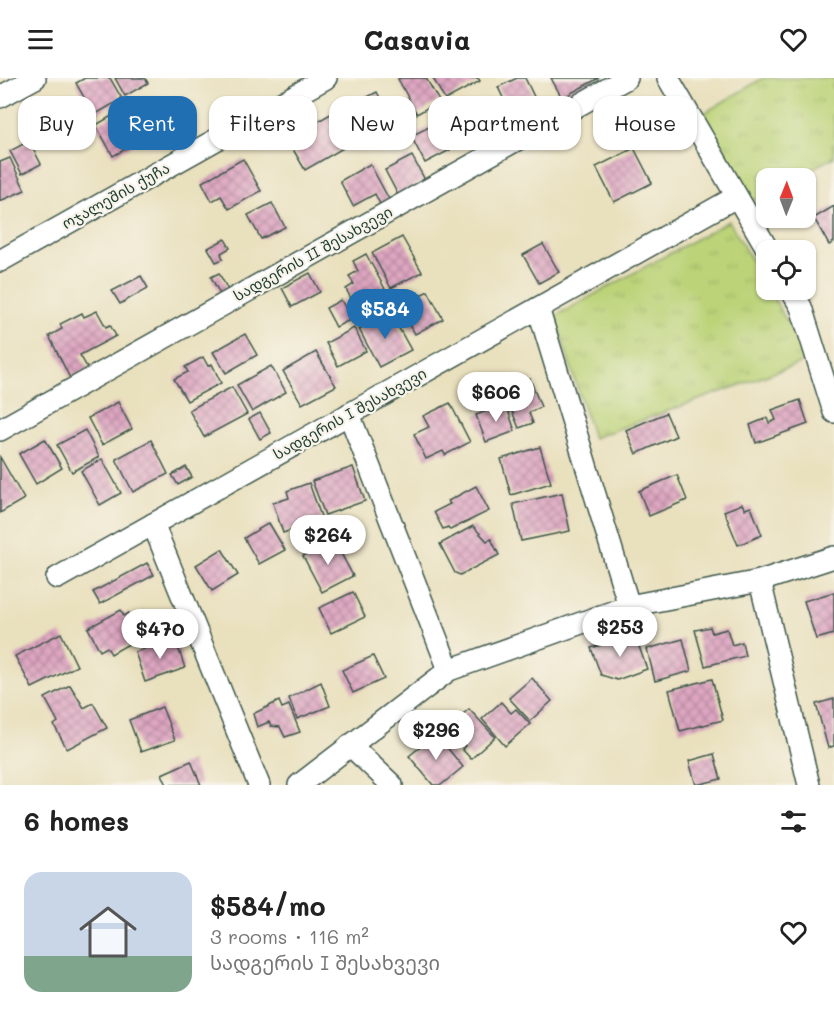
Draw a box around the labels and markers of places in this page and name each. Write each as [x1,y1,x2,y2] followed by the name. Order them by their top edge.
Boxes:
[349,289,421,340] pin: $584
[460,372,532,423] pin: $606
[292,515,364,566] pin: $264
[584,607,656,658] pin: $253
[124,609,196,660] pin: $470
[400,710,472,761] pin: $296

